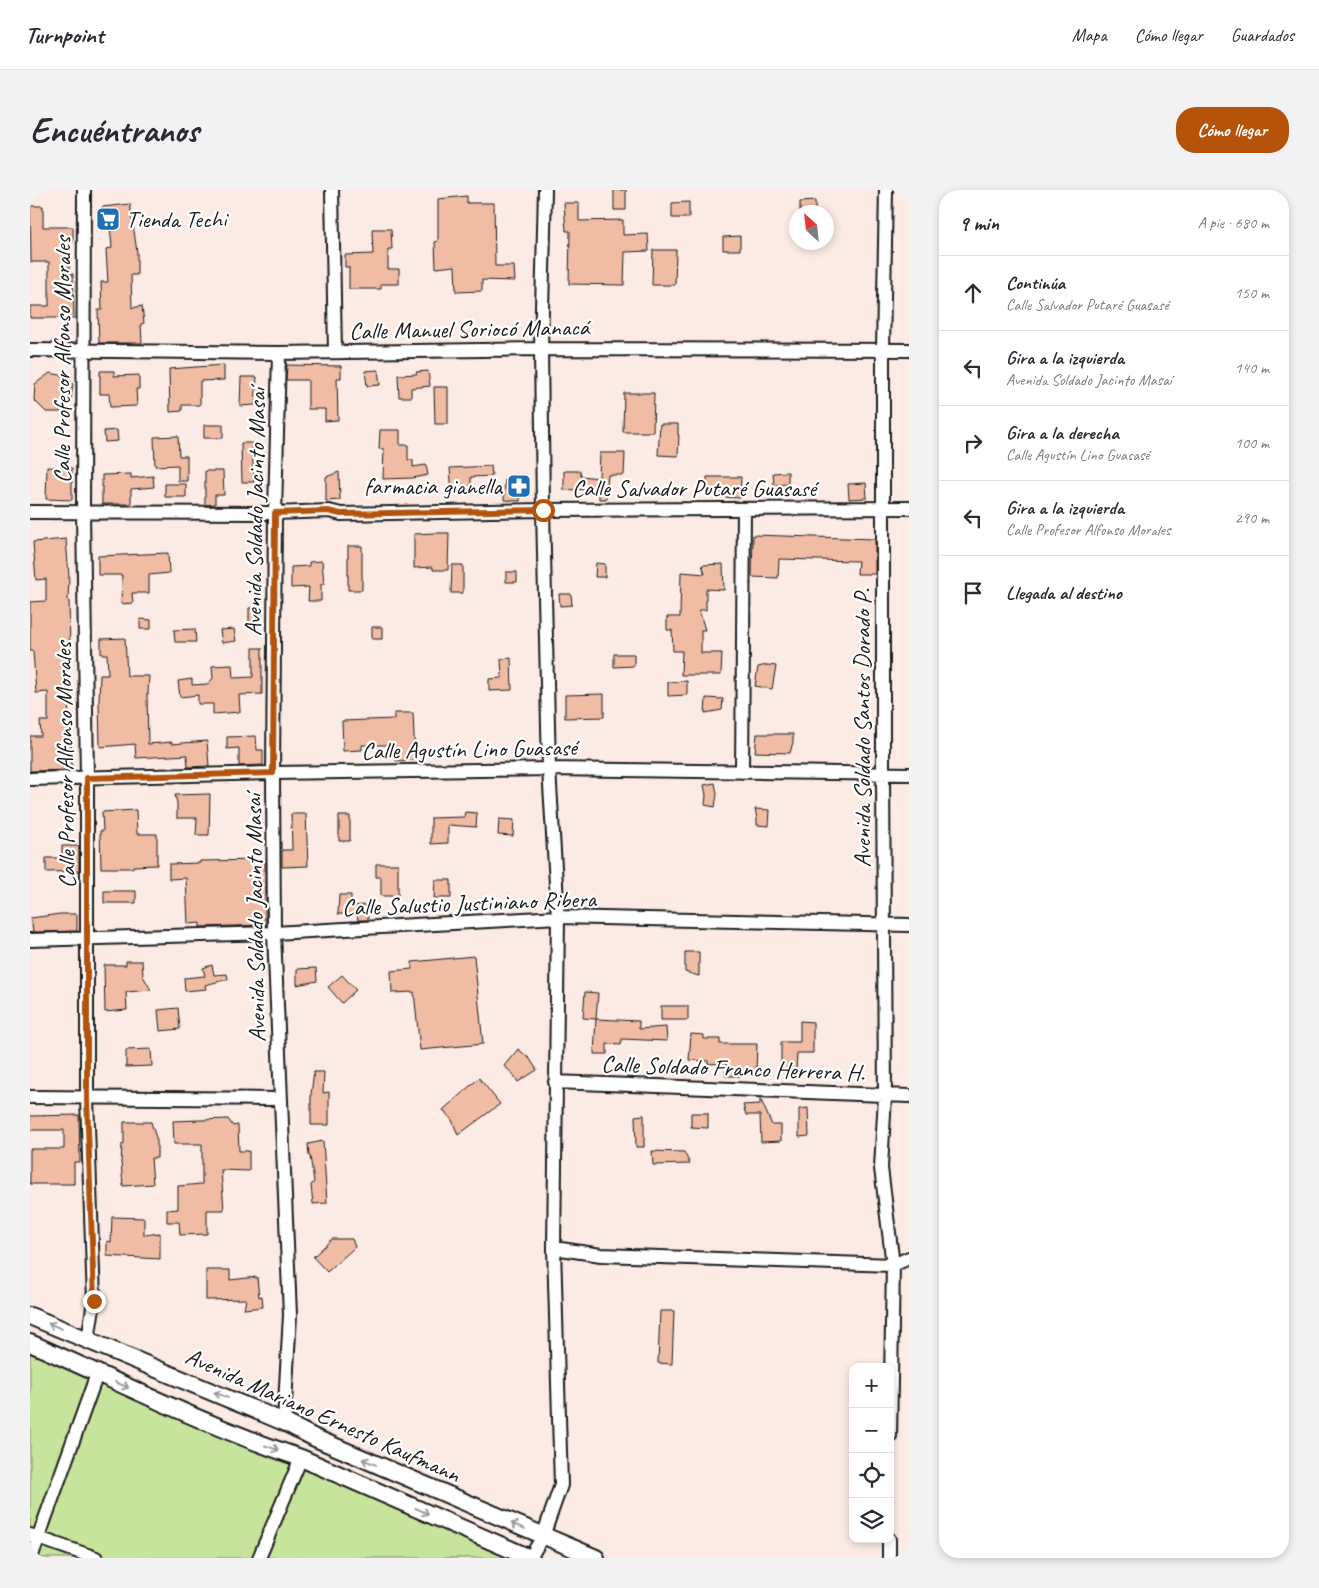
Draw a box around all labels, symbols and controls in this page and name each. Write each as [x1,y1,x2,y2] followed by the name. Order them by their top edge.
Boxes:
[25,20,104,50] text: Turnpoint
[1072,24,1107,46] text: Mapa
[1135,24,1203,46] text: Cómo llegar
[1231,24,1294,46] text: Guardados
[1176,107,1289,153] button: Cómo llegar
[30,108,199,153] text: Encuéntranos
[126,204,229,234] place label: Tienda Techi
[789,205,834,250] north arrow
[95,206,121,232] supermarket icon: Tienda Techi
[959,210,999,236] text: 9 min
[1198,213,1269,233] text: A pie · 680 m
[47,234,77,483] street label: Calle Profesor Alfonso Morales
[1006,271,1065,295] text: Continúa
[959,279,987,307] icon: ahead
[1235,283,1269,303] text: 150 m
[1006,295,1169,315] text: Calle Salvador Putaré Guasasé
[349,312,592,346] street label: Calle Manuel Soriocó Manacá
[1006,346,1124,370] text: Gira a la izquierda
[959,354,987,382] icon: left
[1235,358,1269,378] text: 140 m
[1006,370,1172,390] text: Avenida Soldado Jacinto Masaí
[238,383,272,636] street label: Avenida Soldado Jacinto Masaí
[1006,421,1119,445] text: Gira a la derecha
[959,429,987,457] icon: right
[1235,433,1269,453] text: 100 m
[1006,445,1150,465] text: Calle Agustín Lino Guasasé
[364,471,503,501] place label: farmacia gianella
[506,473,532,499] pharmacy icon: farmacia gianella
[572,473,820,503] street label: Calle Salvador Putaré Guasasé
[1006,496,1124,520] text: Gira a la izquierda
[532,499,555,522] route start
[959,504,987,532] icon: left
[1235,508,1269,528] text: 290 m
[1006,520,1170,540] text: Calle Profesor Alfonso Morales
[959,579,987,607] icon: arrive
[1006,581,1122,605] text: Llegada al destino
[847,588,877,867] street label: Avenida Soldado Santos Dorado P.
[48,639,82,889] street label: Calle Profesor Alfonso Morales
[361,732,581,766] street label: Calle Agustín Lino Guasasé
[238,789,272,1042] street label: Avenida Soldado Jacinto Masaí
[342,884,598,922] street label: Calle Salustio Justiniano Ribera
[601,1048,866,1088] street label: Calle Soldado Franco Herrera H.
[83,1290,106,1313] route end
[47,1321,62,1330] one-way arrow
[181,1341,466,1490] street label: Avenida Mariano Ernesto Kaufmann
[849,1363,894,1543] map controls
[849,1363,894,1408] button: +
[114,1380,129,1390] one-way arrow
[214,1390,229,1400] one-way arrow
[849,1408,894,1453] button: −
[264,1444,279,1453] one-way arrow
[849,1453,894,1498] button: locate
[362,1456,377,1466] one-way arrow
[849,1498,894,1543] button: layers
[414,1506,429,1516] one-way arrow
[511,1521,526,1530] one-way arrow

